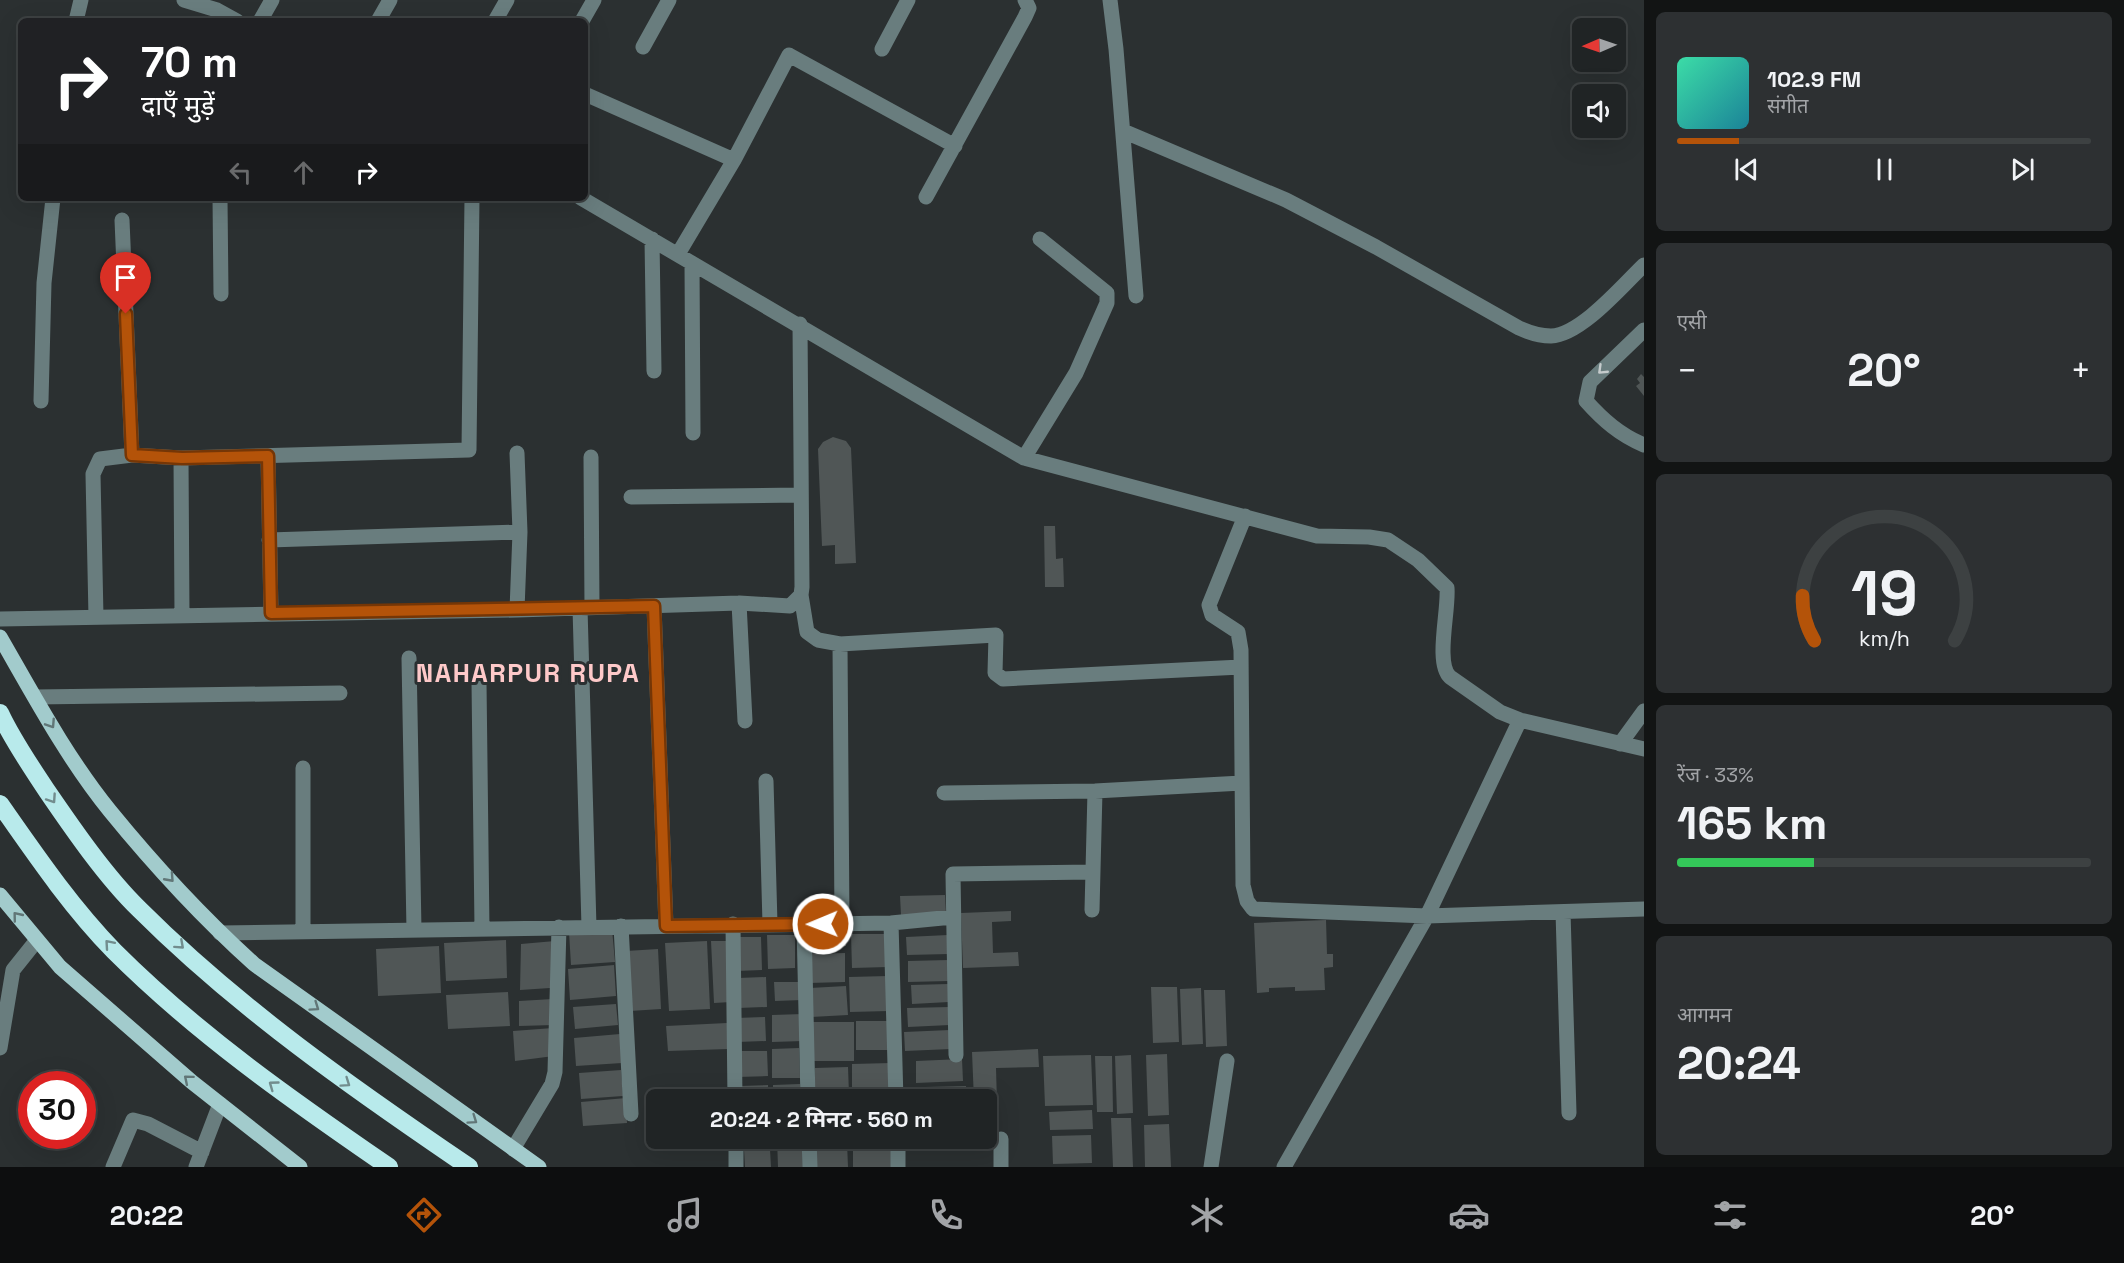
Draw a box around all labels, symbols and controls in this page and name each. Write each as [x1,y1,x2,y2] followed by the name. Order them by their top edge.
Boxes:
[1572,18,1626,72] north arrow
[1572,18,1626,138] map controls
[141,36,238,89] text: 70 m
[42,42,120,120] icon: right
[1767,65,1861,93] text: 102.9 FM
[1572,84,1626,138] button: sound
[141,88,215,123] text: दाएँ मुड़ें
[1767,93,1808,119] text: संगीत
[1730,153,1763,186] icon: previous
[1868,153,1901,186] icon: pause
[2006,153,2039,186] icon: next
[224,156,257,189] icon: left
[287,156,320,189] icon: ahead
[350,156,383,189] icon: right
[100,252,151,314] pin
[109,261,142,294] icon: arrive
[1677,309,1707,335] text: एसी
[1847,342,1921,399] text: 20°
[1677,350,1697,392] text: −
[2071,350,2091,392] text: +
[1599,363,1610,374] one-way arrow
[1851,554,1917,633] text: 19
[1858,625,1910,652] text: km/h
[416,656,640,690] district label: NAHARPUR RUPA
[43,718,55,728] one-way arrow
[1677,762,1754,788] text: रेंज · 33%
[45,792,56,803] one-way arrow
[1677,795,1827,852] text: 165 km
[163,871,174,881] one-way arrow
[791,892,855,956] position arrow
[14,912,25,923] one-way arrow
[173,938,183,949] one-way arrow
[105,941,116,951] one-way arrow
[308,1000,319,1011] one-way arrow
[1677,1002,1732,1028] text: आगमन
[1677,1035,1801,1092] text: 20:24
[18,1071,96,1149] speed limit sign: 30
[184,1075,195,1086] one-way arrow
[339,1076,350,1087] one-way arrow
[268,1081,279,1092] one-way arrow
[710,1105,933,1133] text: 20:24 · 2 मिनट · 560 m
[467,1113,478,1124] one-way arrow
[403,1194,445,1236] icon: directions
[664,1194,706,1236] icon: music
[925,1194,967,1236] icon: phone
[1186,1194,1228,1236] icon: climate
[1448,1194,1490,1236] icon: car
[1709,1194,1751,1236] icon: filters
[110,1198,183,1233] text: 20:22
[1970,1198,2014,1233] text: 20°

